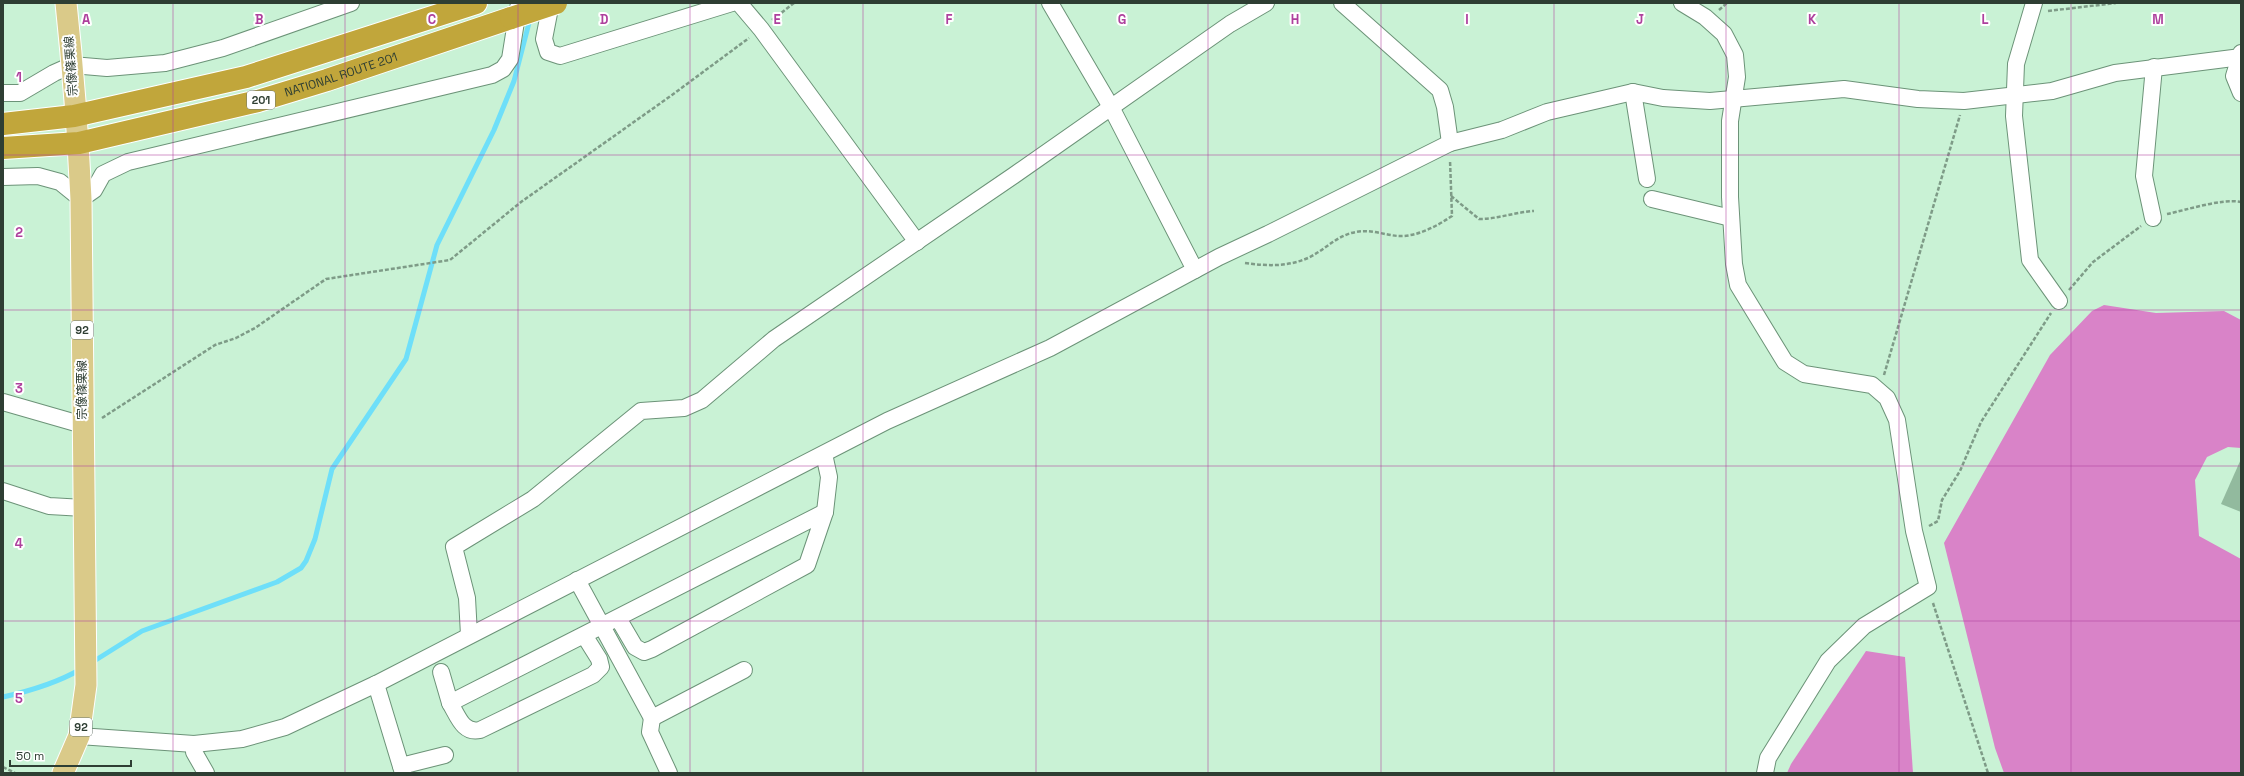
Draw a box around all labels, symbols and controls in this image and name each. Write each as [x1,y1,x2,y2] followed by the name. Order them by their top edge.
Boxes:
[82,11,91,28] text: A
[255,11,264,28] text: B
[428,11,436,28] text: C
[600,11,609,28] text: D
[773,11,781,28] text: E
[946,11,953,28] text: F
[1118,11,1126,28] text: G
[1291,11,1299,28] text: H
[1465,11,1469,28] text: I
[1636,11,1644,28] text: J
[1808,11,1817,28] text: K
[1981,11,1989,28] text: L
[2152,11,2164,28] text: M
[61,36,81,96] street label: 宗像篠栗線
[282,49,400,101] street label: NATIONAL ROUTE 201
[16,69,22,86] text: 1
[247,91,275,109] road number: 201
[15,224,23,241] text: 2
[71,321,93,339] road number: 92
[74,360,90,420] street label: 宗像篠栗線
[15,380,23,397] text: 3
[15,535,23,552] text: 4
[15,690,23,707] text: 5
[70,718,92,736] road number: 92
[10,742,131,768] scale bar
[16,748,44,764] text: 50 m

